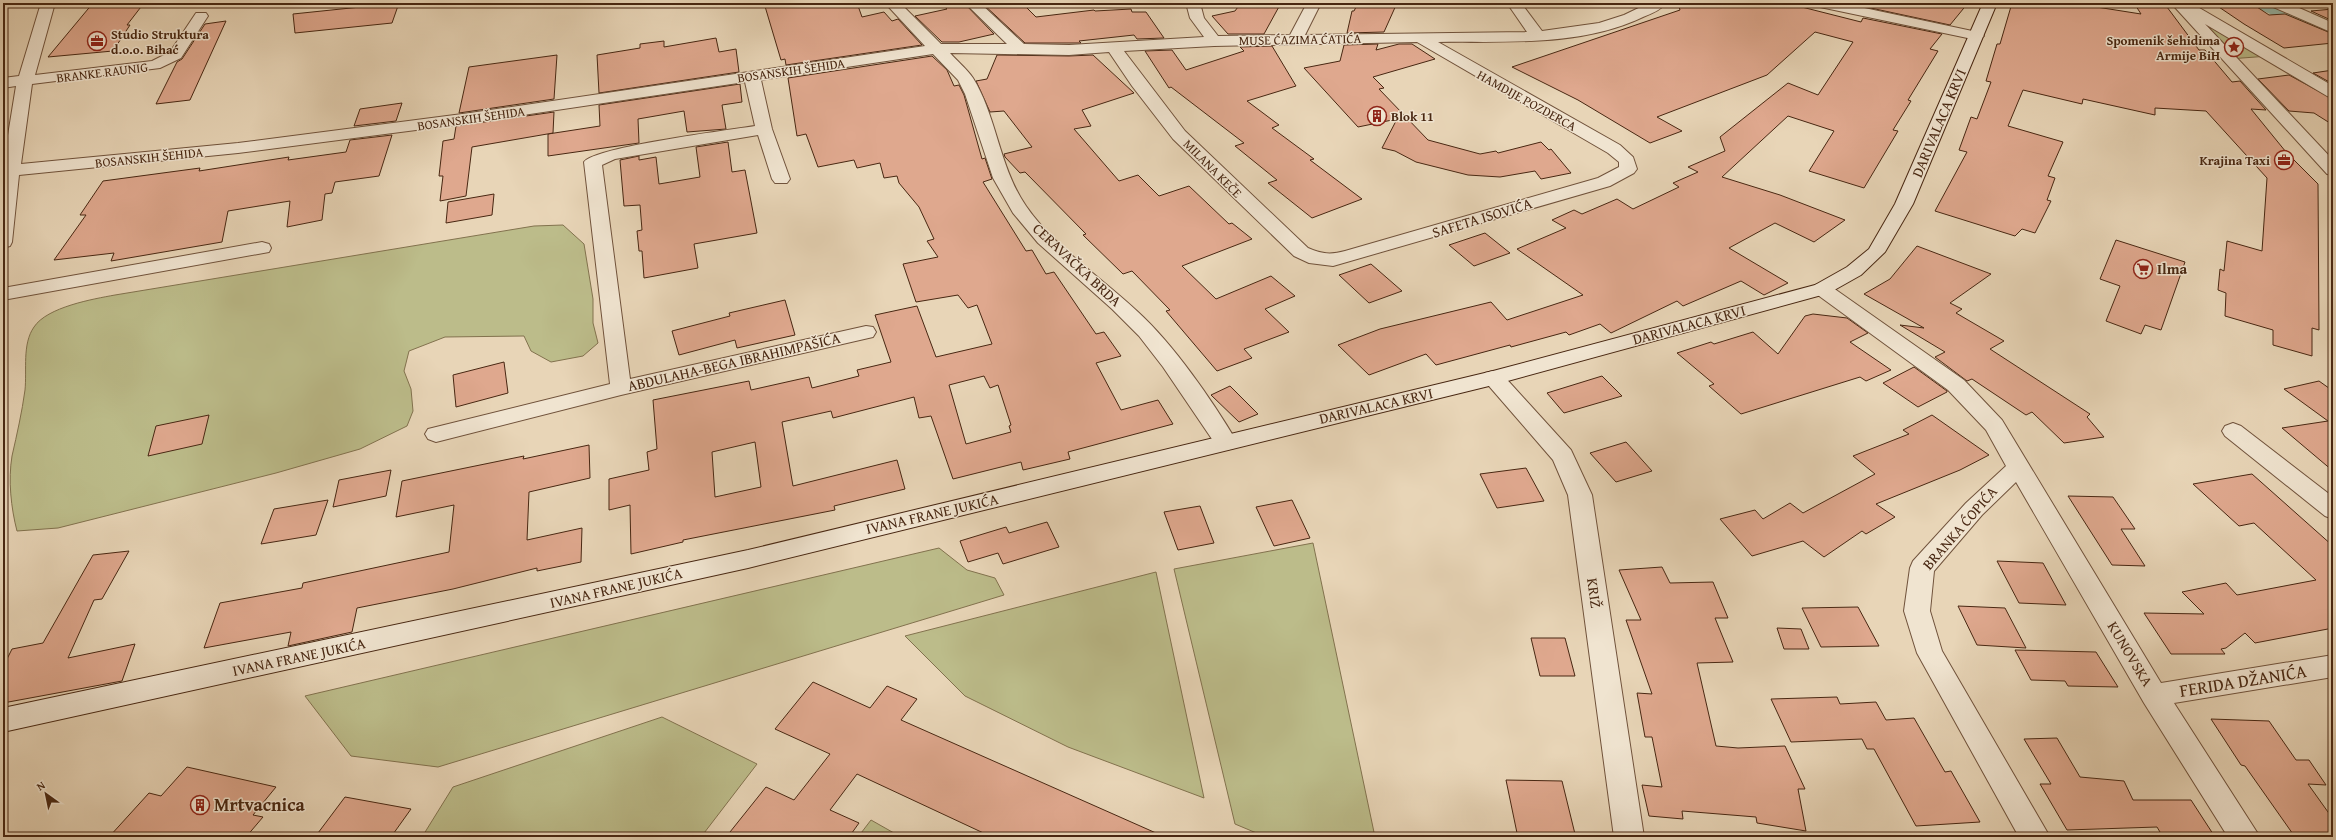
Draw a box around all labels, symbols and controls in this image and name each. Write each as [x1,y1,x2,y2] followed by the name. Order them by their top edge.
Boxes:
[111,25,209,59] place label: Studio Struktura d.o.o. Bihać
[1238,29,1362,50] street label: MUSE ĆAZIMA ĆATIĆA
[86,30,108,52] office icon: Studio Struktura d.o.o. Bihać
[2106,31,2220,65] place label: Spomenik šehidima Armije BiH
[2223,36,2245,58] place icon: Spomenik šehidima Armije BiH
[736,54,846,87] street label: BOSANSKIH ŠEHIDA
[55,57,149,88] street label: BRANKE RAUNIG
[1474,65,1580,136] street label: HAMDIJE POZDERCA
[1906,65,1971,180] street label: DARIVALACA KRVI
[416,102,526,135] street label: BOSANSKIH ŠEHIDA
[1366,105,1388,127] building icon: Blok 11
[1391,107,1434,126] place label: Blok 11
[1179,135,1247,202] street label: MILANA KEČE
[94,142,204,173] street label: BOSANSKIH ŠEHIDA
[2273,149,2295,171] office icon: Krajina Taxi
[2199,151,2270,170] place label: Krajina Taxi
[1429,192,1534,243] street label: SAFETA ISOVIĆA
[1028,218,1126,311] street label: CERAVAČKA BRDA
[2132,258,2154,280] supermarket icon: Ilma
[2157,258,2188,279] place label: Ilma
[1630,299,1748,350] street label: DARIVALACA KRVI
[625,327,842,396] street label: ABDULAHA-BEGA IBRAHIMPAŠIĆA
[1317,382,1435,429] street label: DARIVALACA KRVI
[1917,481,2002,574] street label: BRANKA ĆOPIĆA
[864,488,1000,539] street label: IVANA FRANE JUKIĆA
[548,562,684,613] street label: IVANA FRANE JUKIĆA
[1582,577,1607,609] street label: KRIŽ
[2103,617,2158,690] street label: KUNOVSKA
[231,632,367,681] street label: IVANA FRANE JUKIĆA
[2177,657,2309,704] street label: FERIDA DŽANIĆA
[26,774,66,814] north arrow
[33,777,49,794] text: N
[214,791,305,818] place label: Mrtvacnica
[189,794,211,816] building icon: Mrtvacnica

